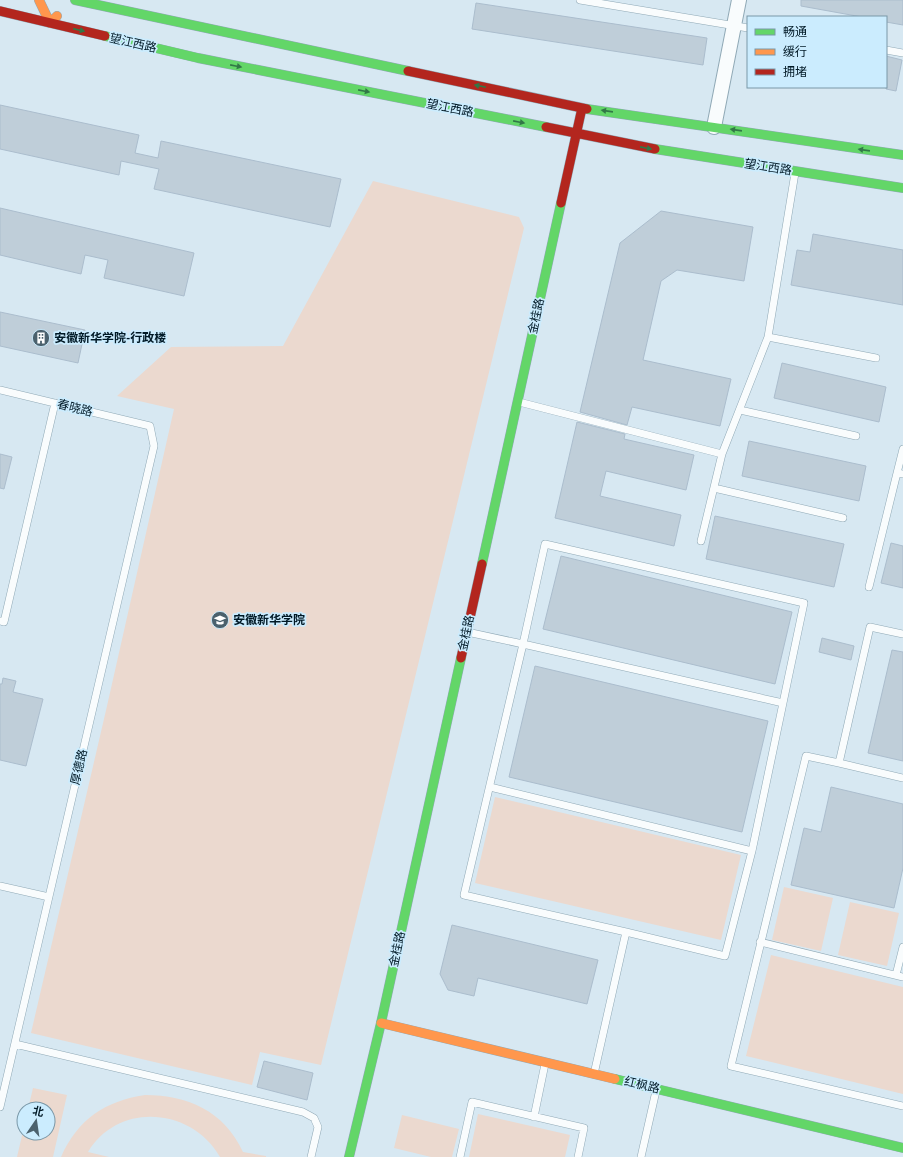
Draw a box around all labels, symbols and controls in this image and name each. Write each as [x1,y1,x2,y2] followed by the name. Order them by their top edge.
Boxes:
[747,16,887,88] legend
[783,24,807,39] text: 畅通
[73,27,85,33] one-way arrow
[108,30,158,55] street label: 望江西路
[783,44,807,59] text: 缓行
[230,63,243,69] one-way arrow
[783,64,807,79] text: 拥堵
[474,82,486,88] one-way arrow
[358,88,370,94] one-way arrow
[425,96,475,119] street label: 望江西路
[601,108,613,114] one-way arrow
[513,119,525,125] one-way arrow
[730,127,742,133] one-way arrow
[640,145,652,151] one-way arrow
[858,147,871,153] one-way arrow
[743,155,793,178] street label: 望江西路
[524,297,547,335] street label: 金桂路
[31,328,51,348] building icon: 安徽新华学院-行政楼
[54,330,166,345] place label: 安徽新华学院-行政楼
[56,396,94,419] street label: 春晓路
[210,610,230,630] school or university icon: 安徽新华学院
[233,612,305,627] place label: 安徽新华学院
[454,614,477,652] street label: 金桂路
[67,748,90,786] street label: 厚德路
[385,930,408,968] street label: 金桂路
[623,1073,661,1096] street label: 红枫路
[16,1101,56,1141] north arrow
[31,1103,45,1119] text: 北

